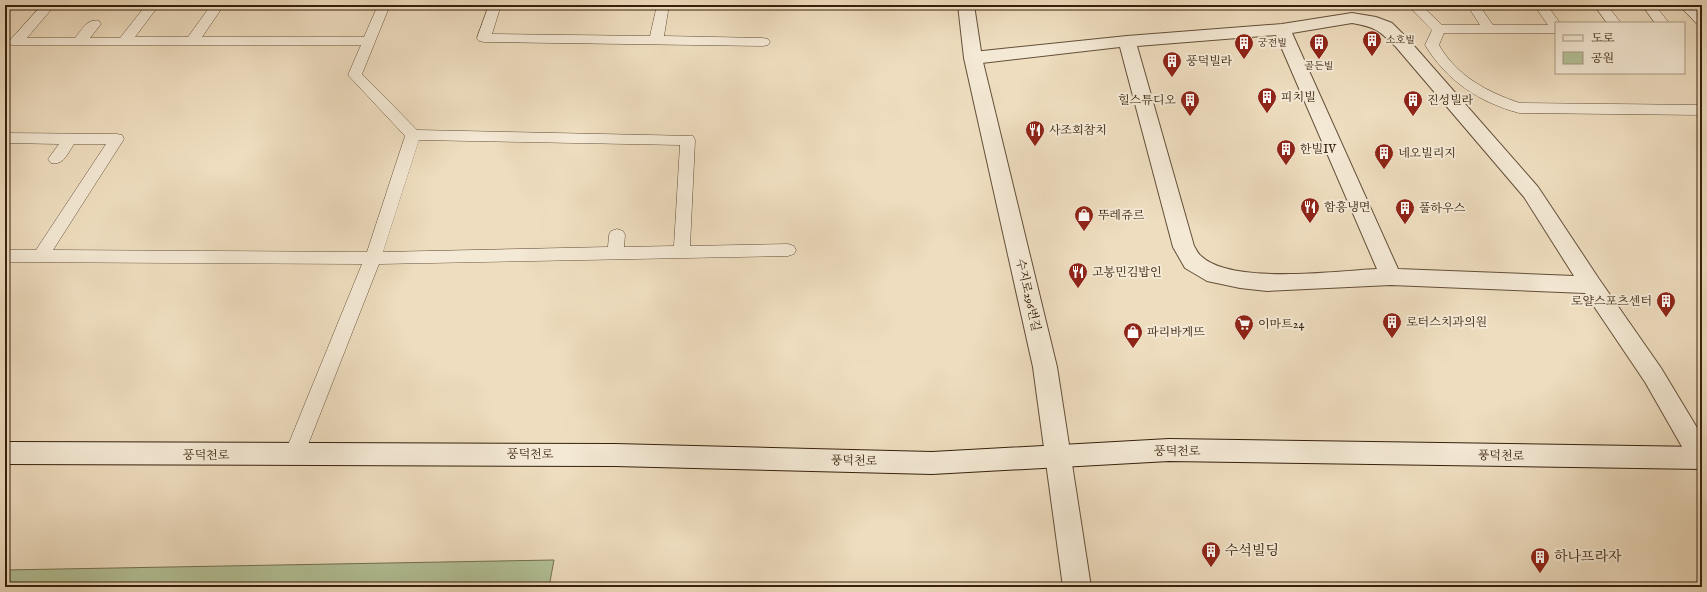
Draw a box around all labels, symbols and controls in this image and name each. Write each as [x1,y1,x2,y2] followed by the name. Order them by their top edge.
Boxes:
[1555,22,1685,74] legend
[1361,29,1383,57] building icon: 소호빌
[1591,31,1615,46] text: 도로
[1233,32,1255,60] building icon: 궁전빌
[1308,32,1330,60] building icon: 골든빌
[1386,34,1415,47] place label: 소호빌
[1258,37,1287,50] place label: 궁전빌
[1161,50,1183,78] building icon: 풍덕빌라
[1591,51,1614,66] text: 공원
[1186,54,1233,69] place label: 풍덕빌라
[1305,60,1333,73] place label: 골든빌
[1256,86,1278,114] building icon: 피치빌
[1179,89,1201,117] building icon: 힐스튜디오
[1402,89,1424,117] building icon: 진성빌라
[1281,90,1316,105] place label: 피치빌
[1118,93,1176,108] place label: 힐스튜디오
[1427,93,1474,108] place label: 진성빌라
[1024,119,1046,147] restaurant icon: 사조회참치
[1049,123,1107,138] place label: 사조회참치
[1275,138,1297,166] building icon: 한빌IV
[1300,142,1337,157] place label: 한빌IV
[1373,142,1395,170] building icon: 네오빌리지
[1398,146,1456,161] place label: 네오빌리지
[1299,196,1321,224] restaurant icon: 함흥냉면
[1394,197,1416,225] building icon: 풀하우스
[1324,200,1370,215] place label: 함흥냉면
[1419,201,1466,216] place label: 풀하우스
[1073,204,1095,232] shop icon: 뚜레쥬르
[1098,208,1145,223] place label: 뚜레쥬르
[1012,257,1044,333] street label: 수지로296번길
[1067,261,1089,289] restaurant icon: 고봉민김밥인
[1092,265,1162,280] place label: 고봉민김밥인
[1655,290,1677,318] building icon: 로얄스포츠센터
[1571,294,1652,309] place label: 로얄스포츠센터
[1381,311,1403,339] building icon: 로터스치과의원
[1233,313,1255,341] supermarket icon: 이마트24
[1406,315,1487,330] place label: 로터스치과의원
[1258,317,1304,332] place label: 이마트24
[1122,321,1144,349] shop icon: 파리바게뜨
[1147,325,1205,340] place label: 파리바게뜨
[1154,444,1201,459] street label: 풍덕천로
[507,447,554,462] street label: 풍덕천로
[183,448,230,463] street label: 풍덕천로
[1478,448,1525,464] street label: 풍덕천로
[831,453,878,469] street label: 풍덕천로
[1200,540,1222,568] building icon: 수석빌딩
[1225,542,1279,560] place label: 수석빌딩
[1529,546,1551,574] building icon: 하나프라자
[1554,548,1622,566] place label: 하나프라자

